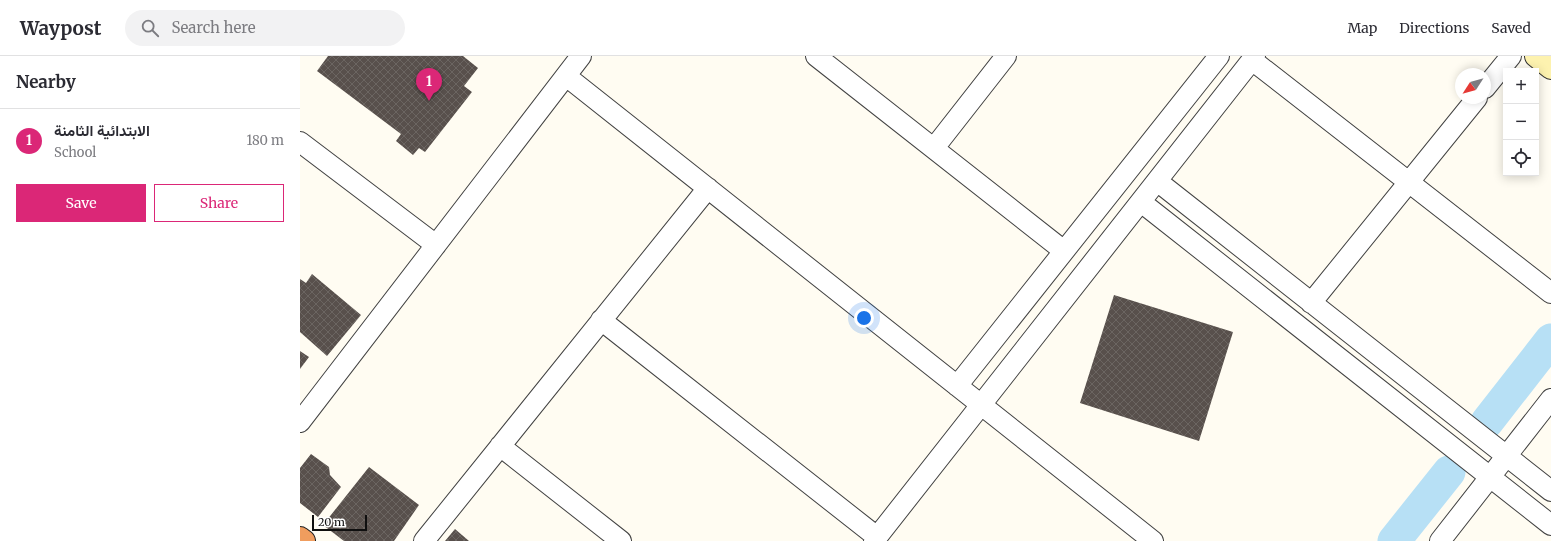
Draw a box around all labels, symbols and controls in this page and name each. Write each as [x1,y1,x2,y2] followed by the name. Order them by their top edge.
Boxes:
[125,10,405,46] search box
[20,16,101,40] text: Waypost
[139,17,161,39] icon: search
[171,18,255,37] text: Search here
[1347,19,1377,37] text: Map
[1399,19,1469,37] text: Directions
[1491,19,1531,37] text: Saved
[416,68,442,101] pin: 1
[1455,68,1491,104] north arrow
[1503,68,1539,176] map controls
[1503,68,1539,104] button: +
[16,71,76,93] text: Nearby
[1503,104,1539,140] button: −
[54,121,150,140] text: الابتدائية الثامنة
[26,132,32,149] text: 1
[246,132,284,149] text: 180 m
[1503,140,1539,176] button: locate
[54,144,96,161] text: School
[16,184,146,222] button: Save
[154,184,284,222] button: Share
[854,308,874,328] your location
[312,513,367,532] scale bar
[318,515,345,529] text: 20 m

